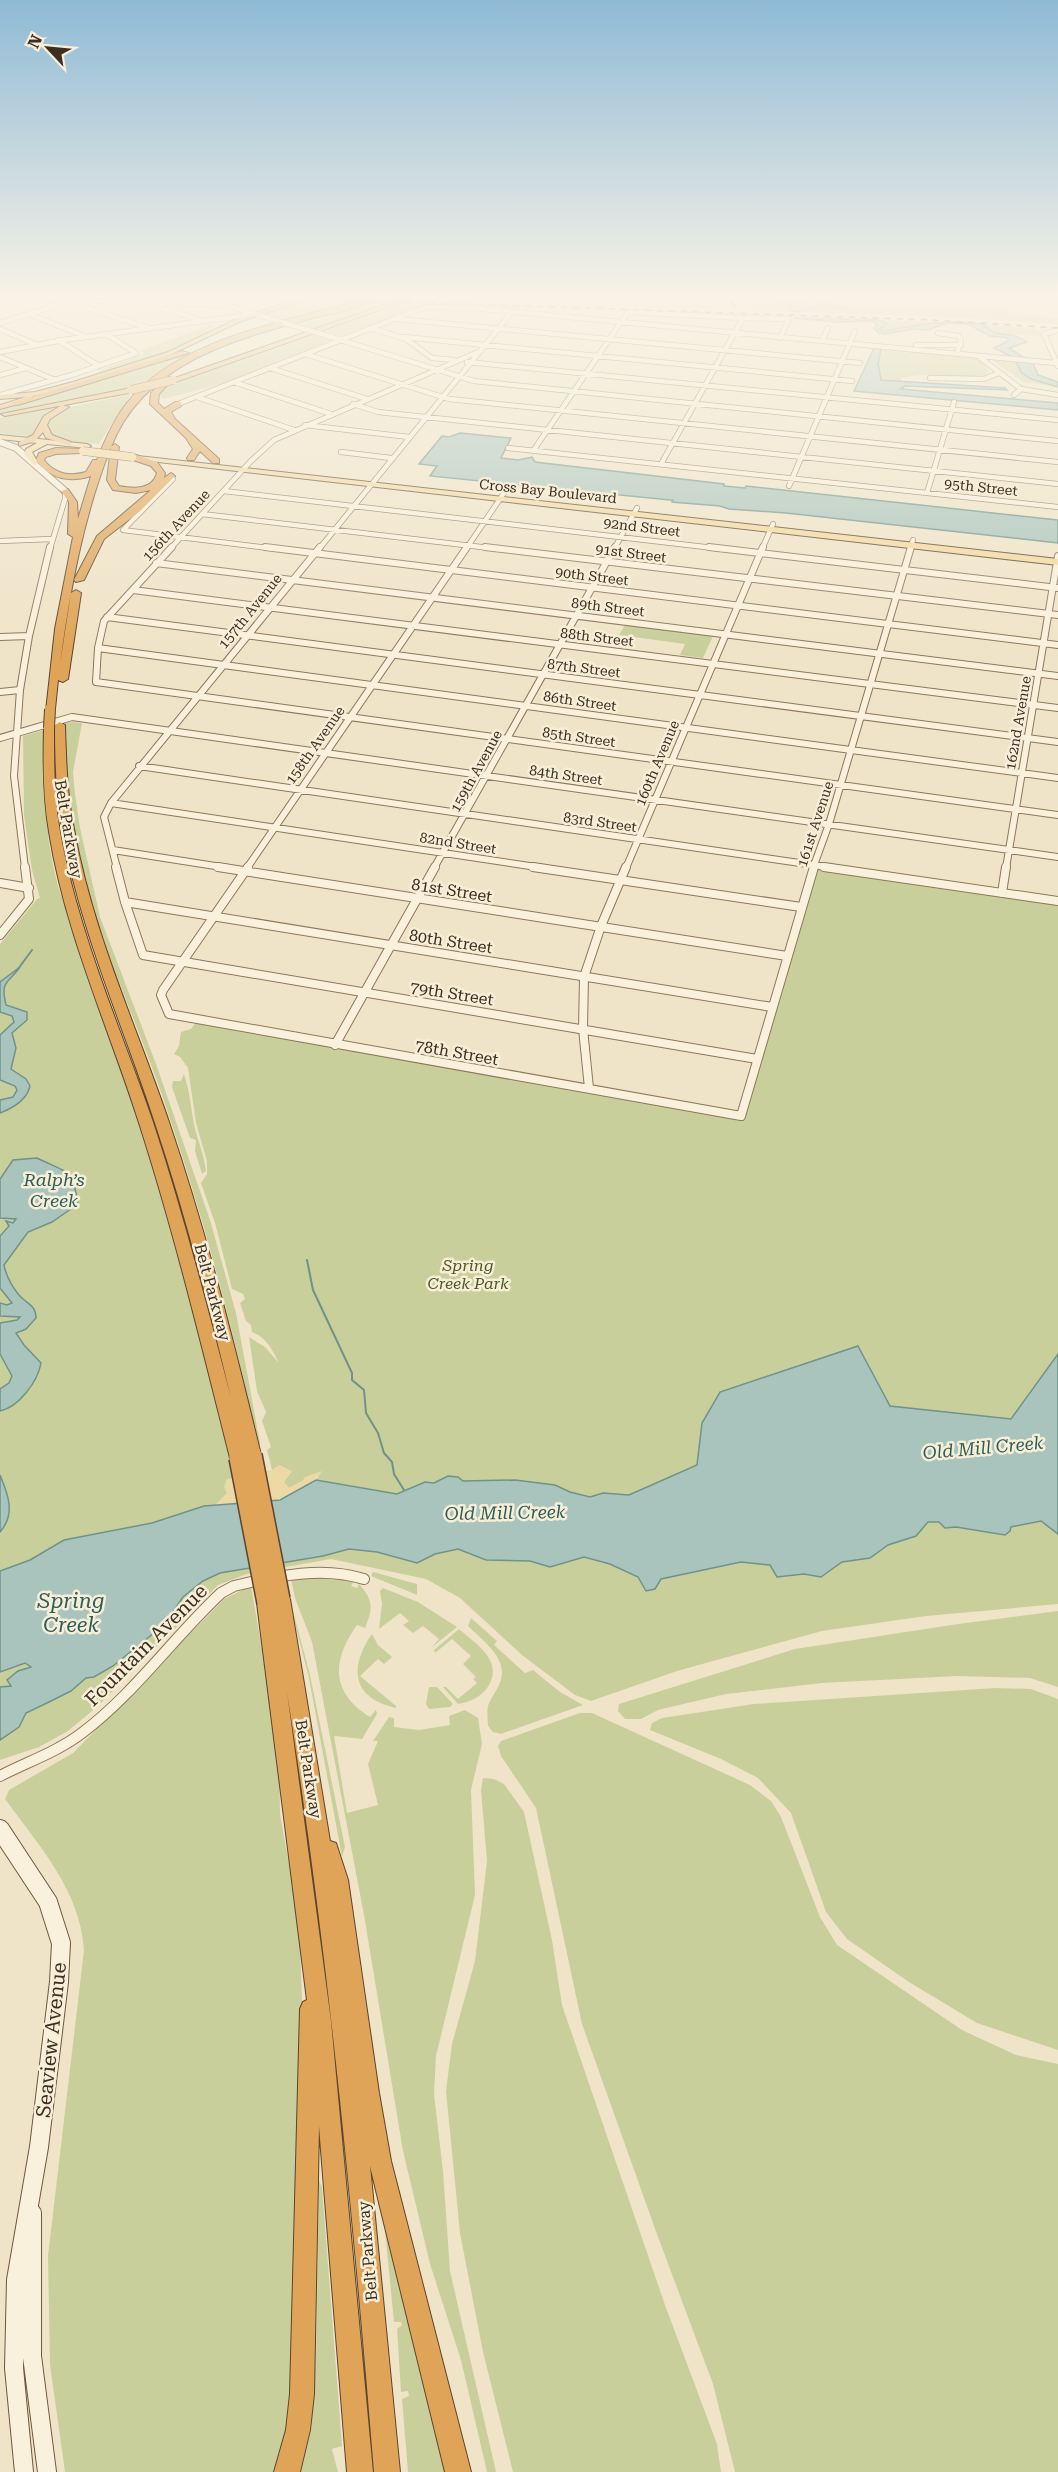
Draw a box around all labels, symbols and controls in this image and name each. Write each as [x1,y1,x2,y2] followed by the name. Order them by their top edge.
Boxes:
[18,18,78,78] north arrow
[24,32,46,51] text: N
[944,475,1018,499] street label: 95th Street
[478,476,618,506] street label: Cross Bay Boulevard
[139,486,213,564] street label: 156th Avenue
[603,514,681,540] street label: 92nd Street
[595,541,667,565] street label: 91st Street
[554,564,630,588] street label: 90th Street
[215,570,285,652] street label: 157th Avenue
[570,595,646,619] street label: 89th Street
[559,625,635,649] street label: 88th Street
[546,656,622,680] street label: 87th Street
[1002,674,1034,771] street label: 162nd Avenue
[542,688,618,714] street label: 86th Street
[282,703,348,787] street label: 158th Avenue
[632,717,682,808] street label: 160th Avenue
[541,724,617,750] street label: 85th Street
[447,727,505,815] street label: 159th Avenue
[528,762,604,788] street label: 84th Street
[50,778,87,881] street label: Belt Parkway
[794,779,836,869] street label: 161st Avenue
[562,809,638,835] street label: 83rd Street
[419,829,497,857] street label: 82nd Street
[410,875,494,906] street label: 81st Street
[408,926,494,957] street label: 80th Street
[409,978,495,1009] street label: 79th Street
[414,1036,500,1069] street label: 78th Street
[22,1169,85,1211] water label: Ralph’s Creek
[190,1241,235,1343] street label: Belt Parkway
[427,1256,509,1293] park label: Spring Creek Park
[922,1432,1044,1463] water label: Old Mill Creek
[444,1501,566,1524] water label: Old Mill Creek
[80,1579,212,1711] street label: Fountain Avenue
[37,1589,104,1637] water label: Spring Creek
[291,1718,326,1821] street label: Belt Parkway
[31,1961,71,2119] street label: Seaview Avenue
[354,2200,381,2302] street label: Belt Parkway

